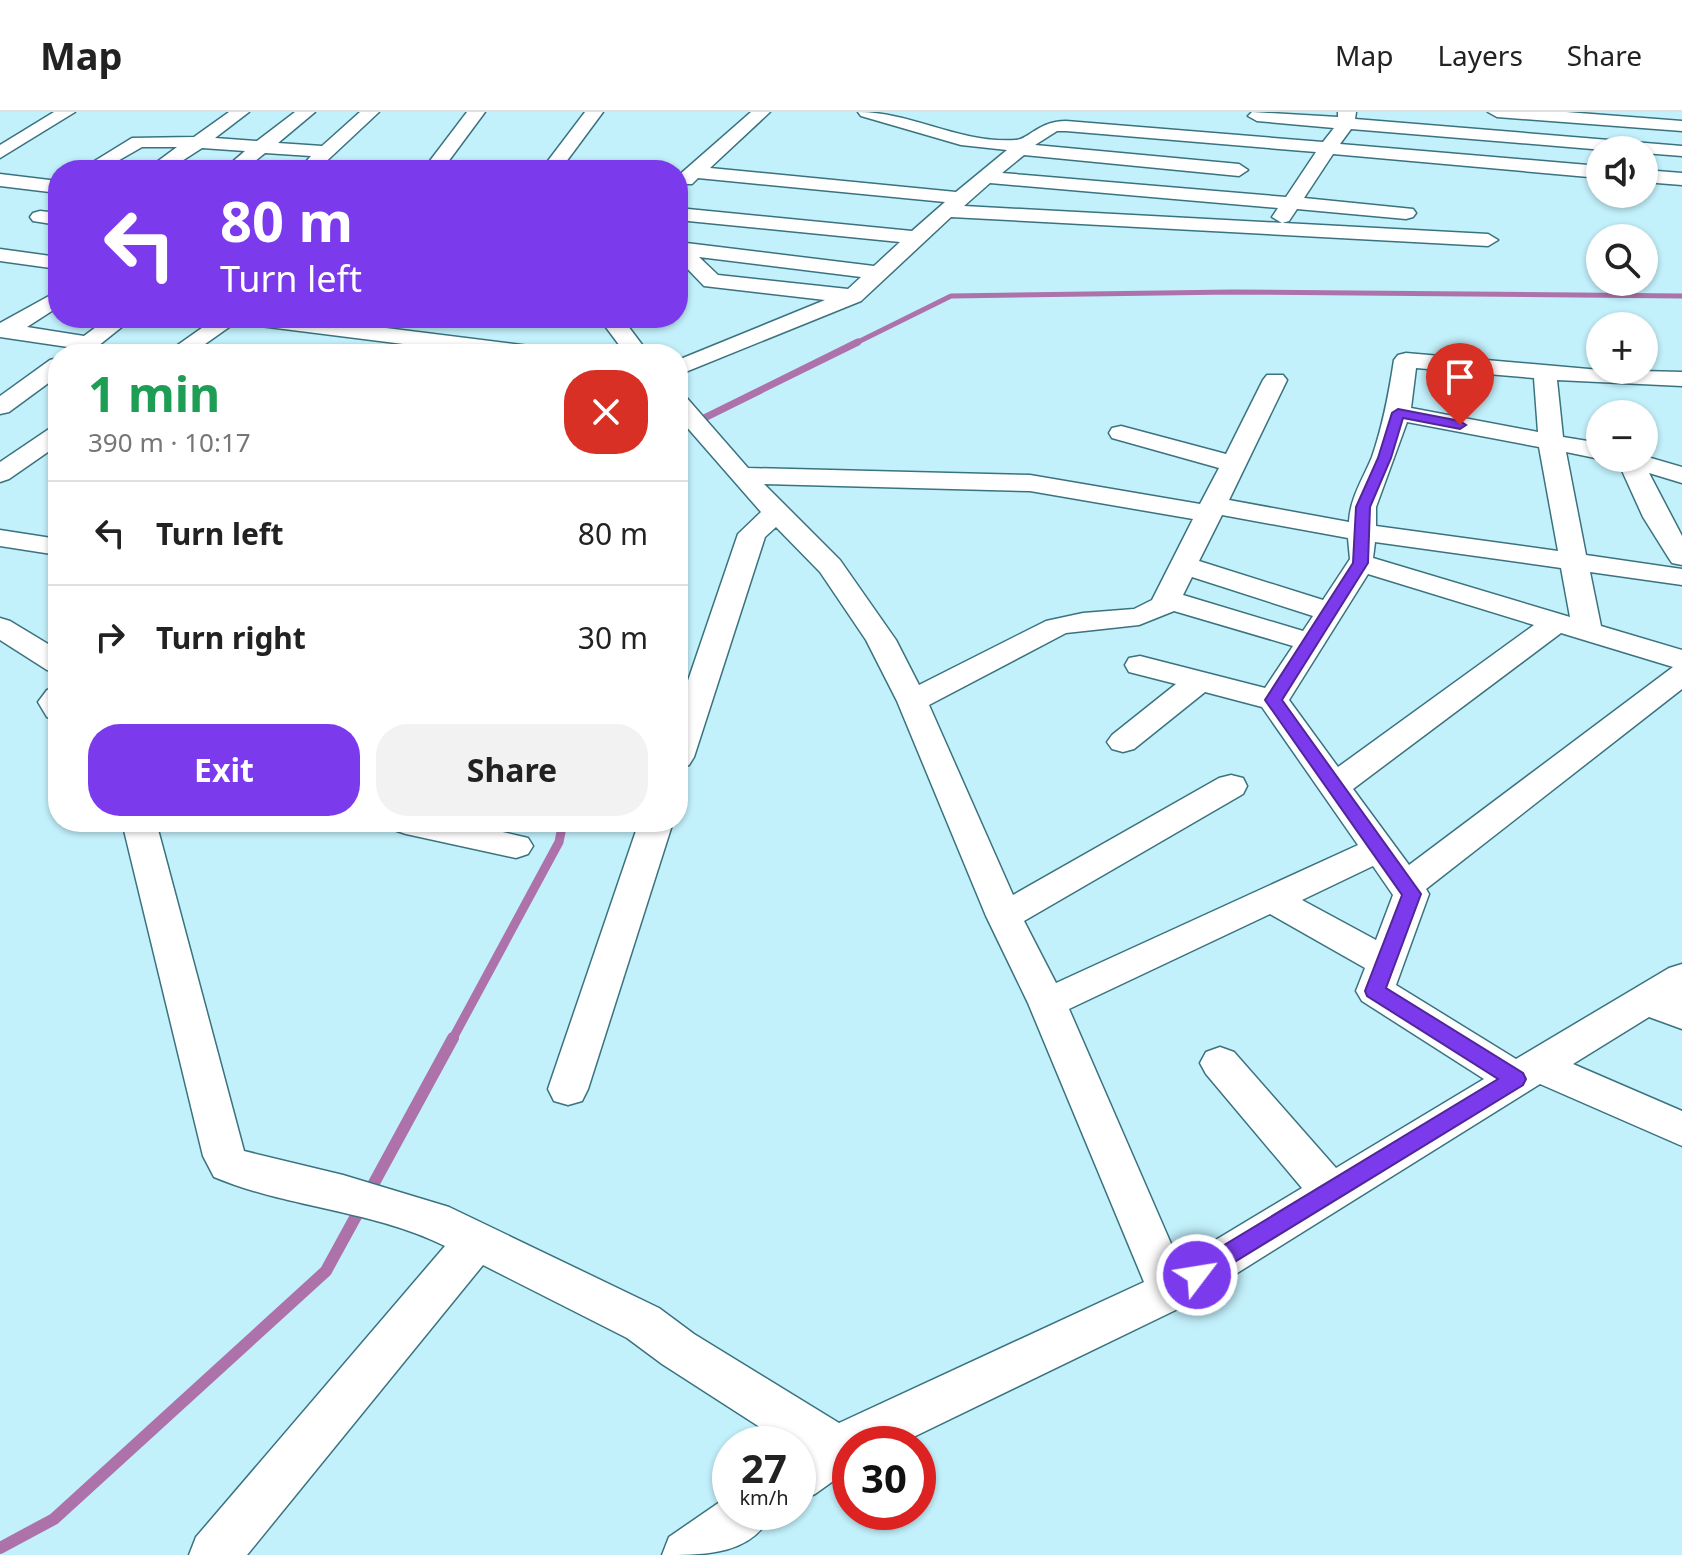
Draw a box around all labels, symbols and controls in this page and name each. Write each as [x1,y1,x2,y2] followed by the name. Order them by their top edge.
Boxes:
[40,29,123,81] text: Map
[1335,36,1393,74] text: Map
[1437,36,1523,74] text: Layers
[1567,36,1642,74] text: Share
[1586,136,1658,472] map controls
[1586,136,1658,208] button: sound
[220,182,353,258] text: 80 m
[88,192,192,296] icon: left
[1586,224,1658,296] button: search
[220,254,362,303] text: Turn left
[1586,312,1658,384] button: +
[1426,343,1494,425] pin
[1438,355,1482,399] icon: arrive
[88,361,220,426] text: 1 min
[564,370,648,454] button: close
[1586,400,1658,472] button: −
[88,424,251,460] text: 390 m · 10:17
[88,511,132,555] icon: left
[156,513,284,554] text: Turn left
[578,513,648,554] text: 80 m
[88,615,132,659] icon: right
[156,617,306,658] text: Turn right
[578,617,648,658] text: 30 m
[88,724,360,816] button: Exit
[376,724,648,816] button: Share
[1155,1233,1239,1317] position arrow
[832,1426,936,1530] speed limit sign: 30
[741,1440,787,1495] text: 27
[739,1484,789,1511] text: km/h

